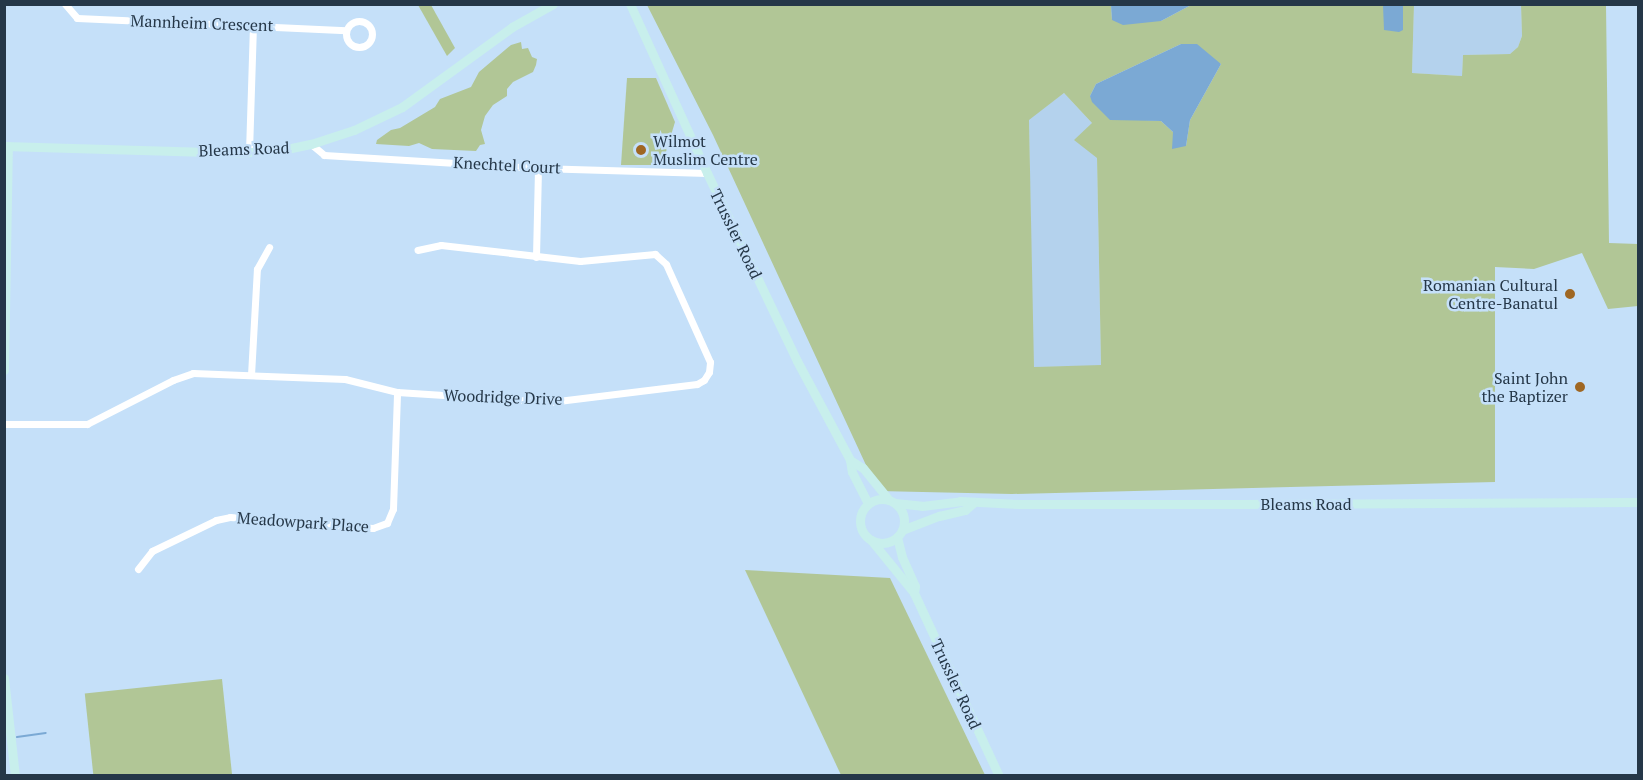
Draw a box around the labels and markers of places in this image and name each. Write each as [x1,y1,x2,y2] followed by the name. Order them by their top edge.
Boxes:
[653,131,758,169] place label: Wilmot Muslim Centre
[634,143,648,157] marker: Wilmot Muslim Centre
[1423,275,1558,313] place label: Romanian Cultural Centre-Banatul
[1563,287,1577,301] marker: Romanian Cultural Centre-Banatul
[1481,368,1568,406] place label: Saint John the Baptizer
[1573,380,1587,394] marker: Saint John the Baptizer

